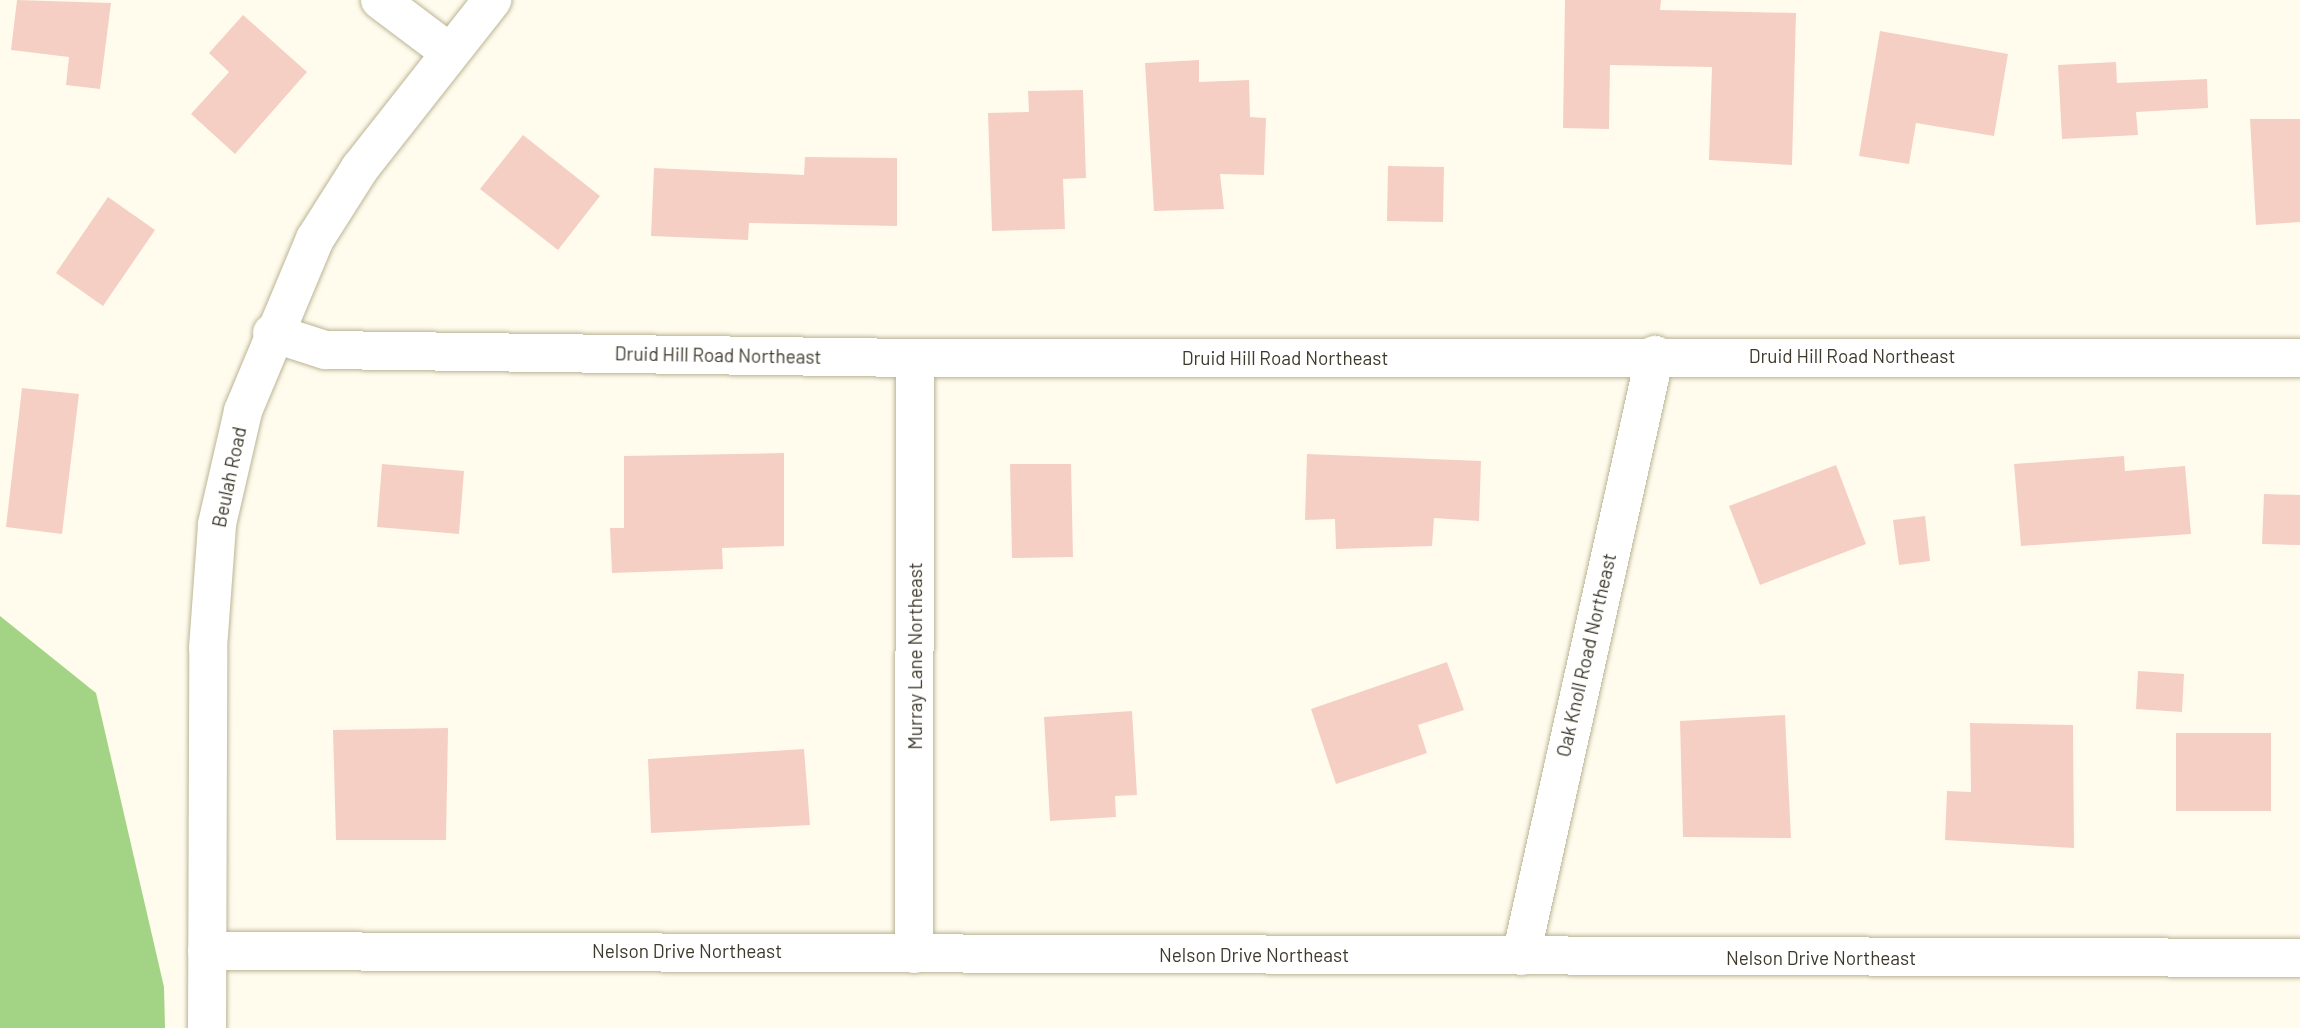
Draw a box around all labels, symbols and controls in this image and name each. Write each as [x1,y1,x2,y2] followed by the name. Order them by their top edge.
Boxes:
[614,342,822,368] street label: Druid Hill Road Northeast
[1749,345,1955,367] street label: Druid Hill Road Northeast
[1182,347,1388,369] street label: Druid Hill Road Northeast
[207,425,251,529] street label: Beulah Road
[1551,551,1621,759] street label: Oak Knoll Road Northeast
[904,562,926,750] street label: Murray Lane Northeast
[592,940,782,962] street label: Nelson Drive Northeast
[1159,944,1349,966] street label: Nelson Drive Northeast
[1726,947,1916,969] street label: Nelson Drive Northeast

